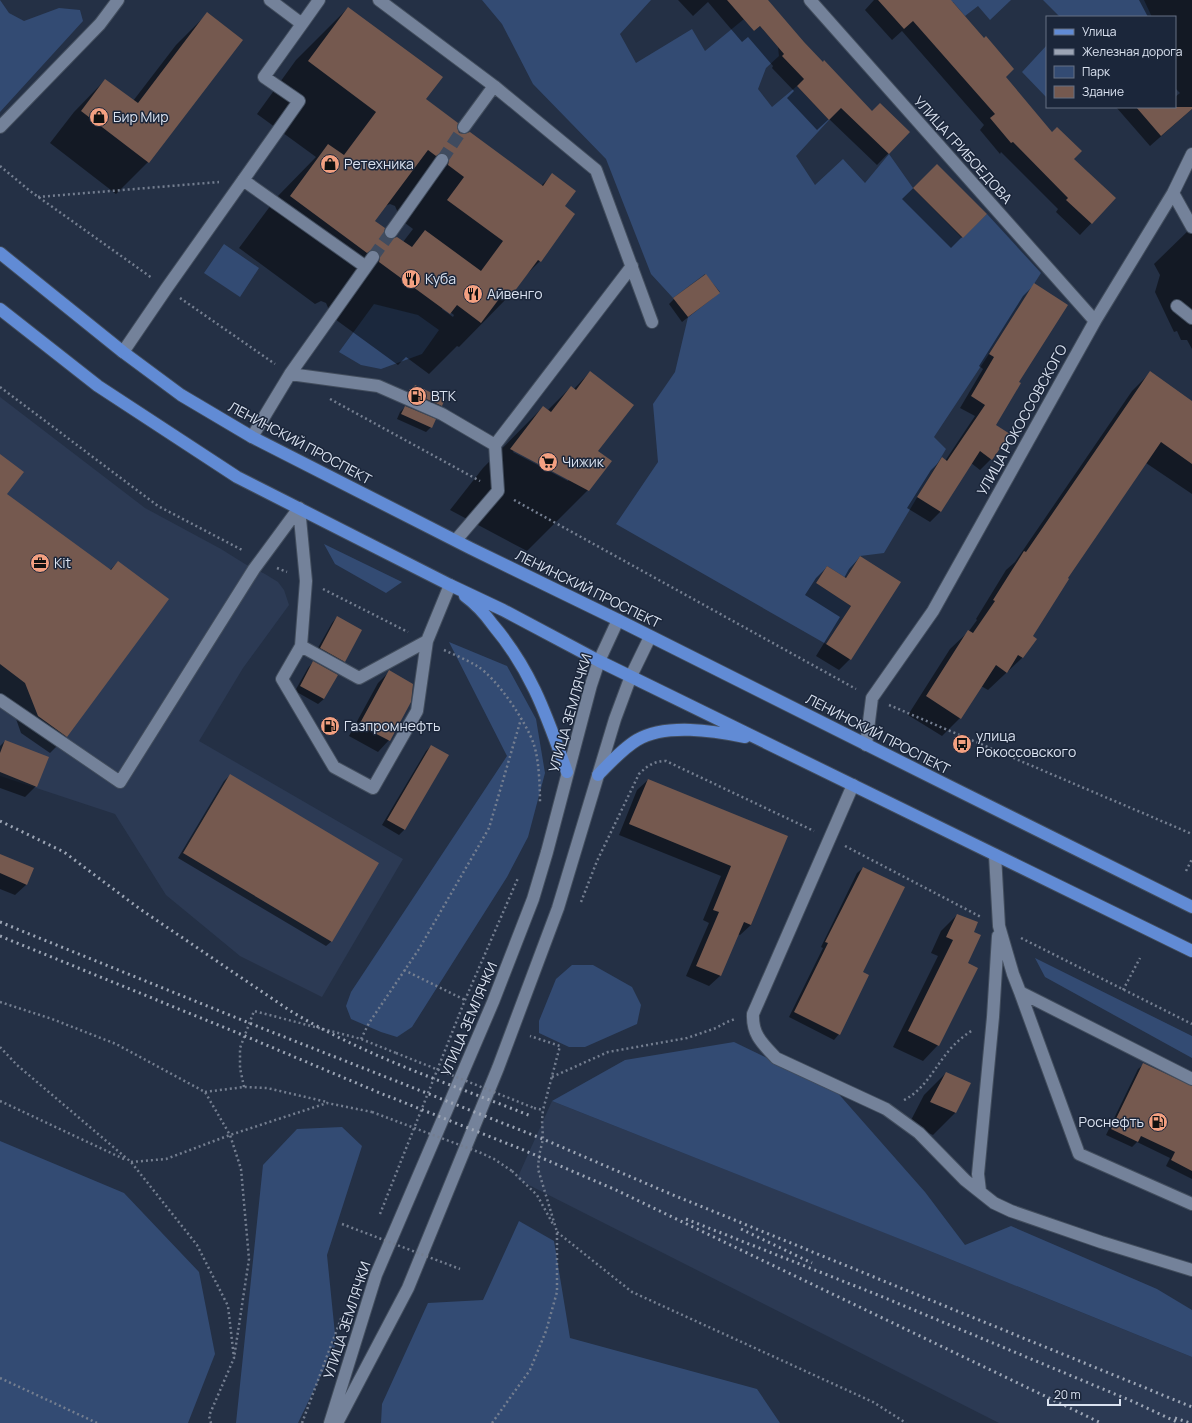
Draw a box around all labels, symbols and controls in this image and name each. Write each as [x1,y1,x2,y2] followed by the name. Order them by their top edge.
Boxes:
[1046,16,1176,108] legend
[1082,23,1116,40] text: Улица
[1082,43,1182,60] text: Железная дорога
[1082,63,1111,80] text: Парк
[1082,83,1124,100] text: Здание
[910,92,1017,208] street label: УЛИЦА ГРИБОЕДОВА
[88,106,110,128] shop icon: Бир Мир
[113,107,169,126] place label: Бир Мир
[319,153,341,175] shop icon: Ретехника
[344,154,414,173] place label: Ретехника
[400,268,422,290] restaurant icon: Куба
[425,269,456,288] place label: Куба
[462,283,484,305] restaurant icon: Айвенго
[487,284,542,303] place label: Айвенго
[972,341,1071,499] street label: УЛИЦА РОКОССОВСКОГО
[406,385,428,407] fuel station icon: ВТК
[431,386,457,405] place label: ВТК
[225,397,376,489] street label: ЛЕНИНСКИЙ ПРОСПЕКТ
[537,451,559,473] supermarket icon: Чижик
[562,452,605,471] place label: Чижик
[512,545,665,632] street label: ЛЕНИНСКИЙ ПРОСПЕКТ
[29,552,51,574] office icon: Kit
[54,553,72,572] place label: Kit
[544,651,596,774] street label: УЛИЦА ЗЕМЛЯЧКИ
[803,689,954,778] street label: ЛЕНИНСКИЙ ПРОСПЕКТ
[319,715,341,737] fuel station icon: Газпромнефть
[344,716,440,735] place label: Газпромнефть
[976,726,1076,761] place label: улица Рокоссовского
[951,733,973,755] bus stop icon: улица Рокоссовского
[436,959,501,1079] street label: УЛИЦА ЗЕМЛЯЧКИ
[1147,1111,1169,1133] fuel station icon: Роснефть
[1079,1112,1144,1131] place label: Роснефть
[319,1259,374,1381] street label: УЛИЦА ЗЕМЛЯЧКИ
[1048,1381,1120,1407] scale bar
[1054,1386,1081,1403] text: 20 m

